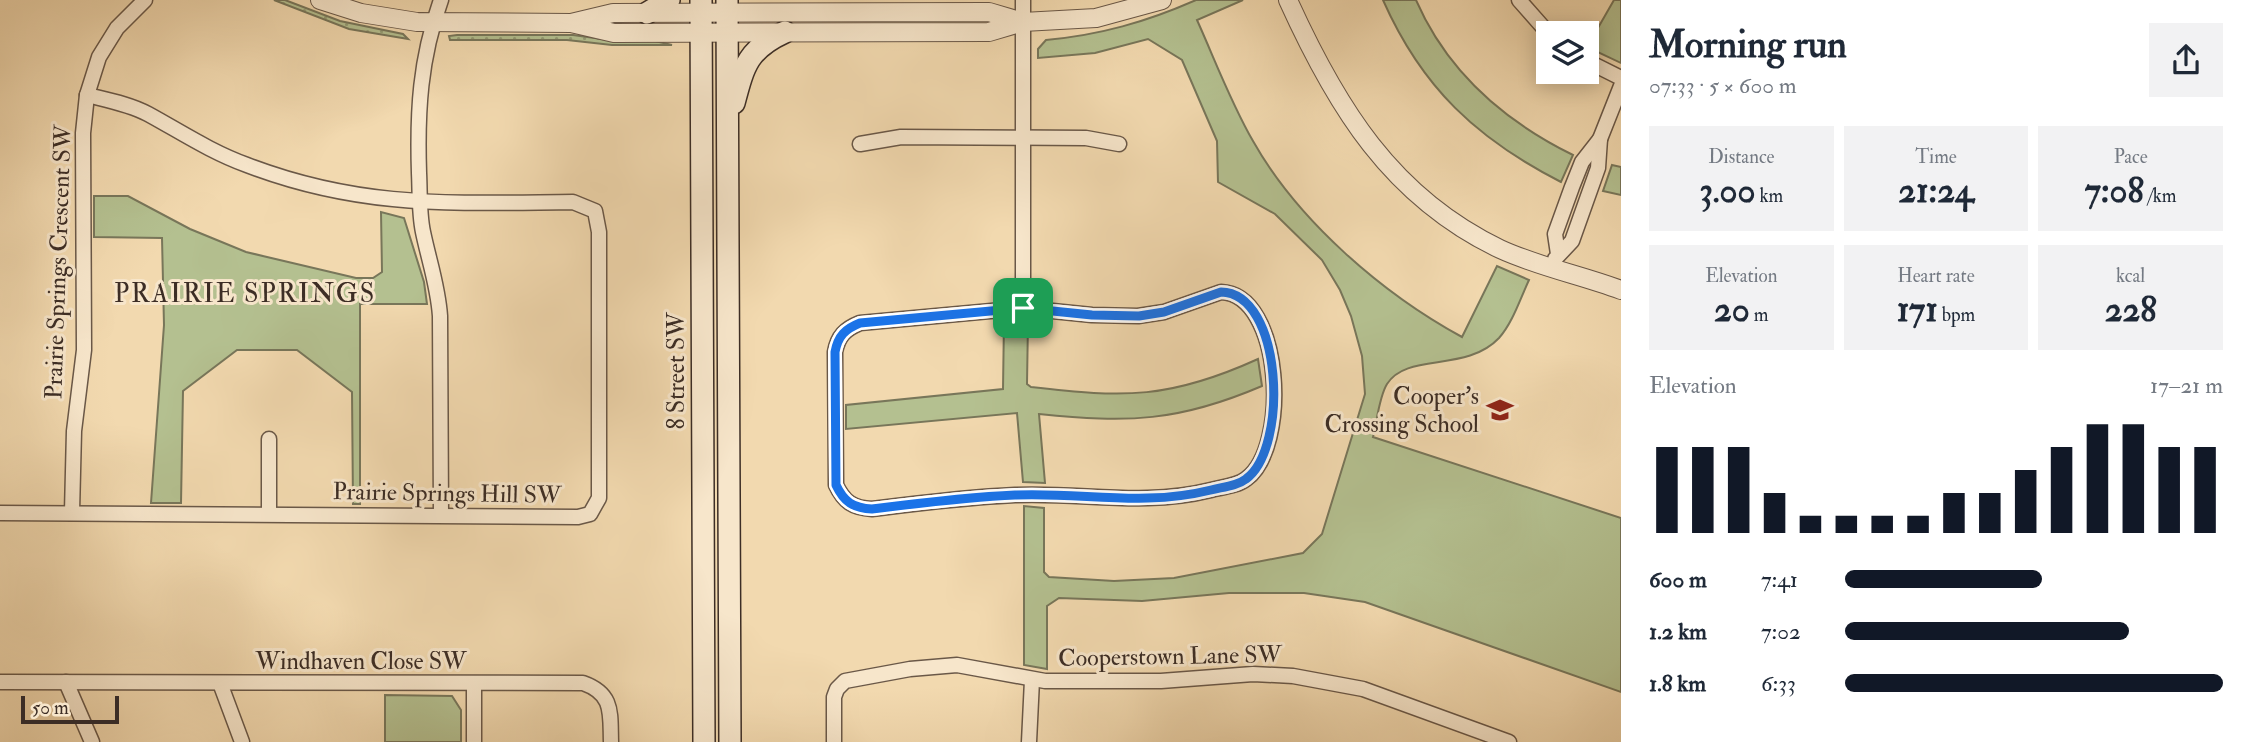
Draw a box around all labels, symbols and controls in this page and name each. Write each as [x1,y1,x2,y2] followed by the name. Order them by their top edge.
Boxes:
[1536,21,1599,84] map controls
[1536,21,1599,84] button: layers
[1649,21,1847,69] text: Morning run
[2149,23,2223,97] button: share
[1649,71,1797,100] text: 07:33 · 5 × 600 m
[38,123,79,400] street label: Prairie Springs Crescent SW
[1708,145,1775,169] text: Distance
[1915,145,1957,169] text: Time
[2114,145,2148,169] text: Pace
[1699,169,1756,213] text: 3.00
[1898,169,1974,213] text: 21:24
[2085,169,2144,213] text: 7:08
[1756,184,1783,208] text: km
[2144,184,2177,208] text: /km
[1705,264,1778,288] text: Elevation
[1897,264,1975,288] text: Heart rate
[2116,264,2145,288] text: kcal
[114,278,376,310] district label: PRAIRIE SPRINGS
[993,278,1053,338] pin
[1714,288,1750,332] text: 20
[1897,288,1938,332] text: 171
[2105,288,2157,332] text: 228
[1004,289,1042,327] icon: arrive
[1750,303,1769,327] text: m
[1938,303,1975,327] text: bpm
[661,311,692,429] street label: 8 Street SW
[1649,371,1737,400] text: Elevation
[2150,371,2223,400] text: 17–21 m
[1324,381,1479,440] place label: Cooper's Crossing School
[1485,395,1515,425] school or university icon: Cooper's Crossing School
[332,476,563,511] street label: Prairie Springs Hill SW
[1649,565,1707,594] text: 600 m
[1761,565,1798,594] text: 7:41
[1649,617,1707,646] text: 1.2 km
[1761,617,1801,646] text: 7:02
[1058,639,1284,674] street label: Cooperstown Lane SW
[255,646,468,677] street label: Windhaven Close SW
[1649,669,1706,698] text: 1.8 km
[1761,669,1796,698] text: 6:33
[21,693,119,725] scale bar
[32,696,69,720] text: 50 m

